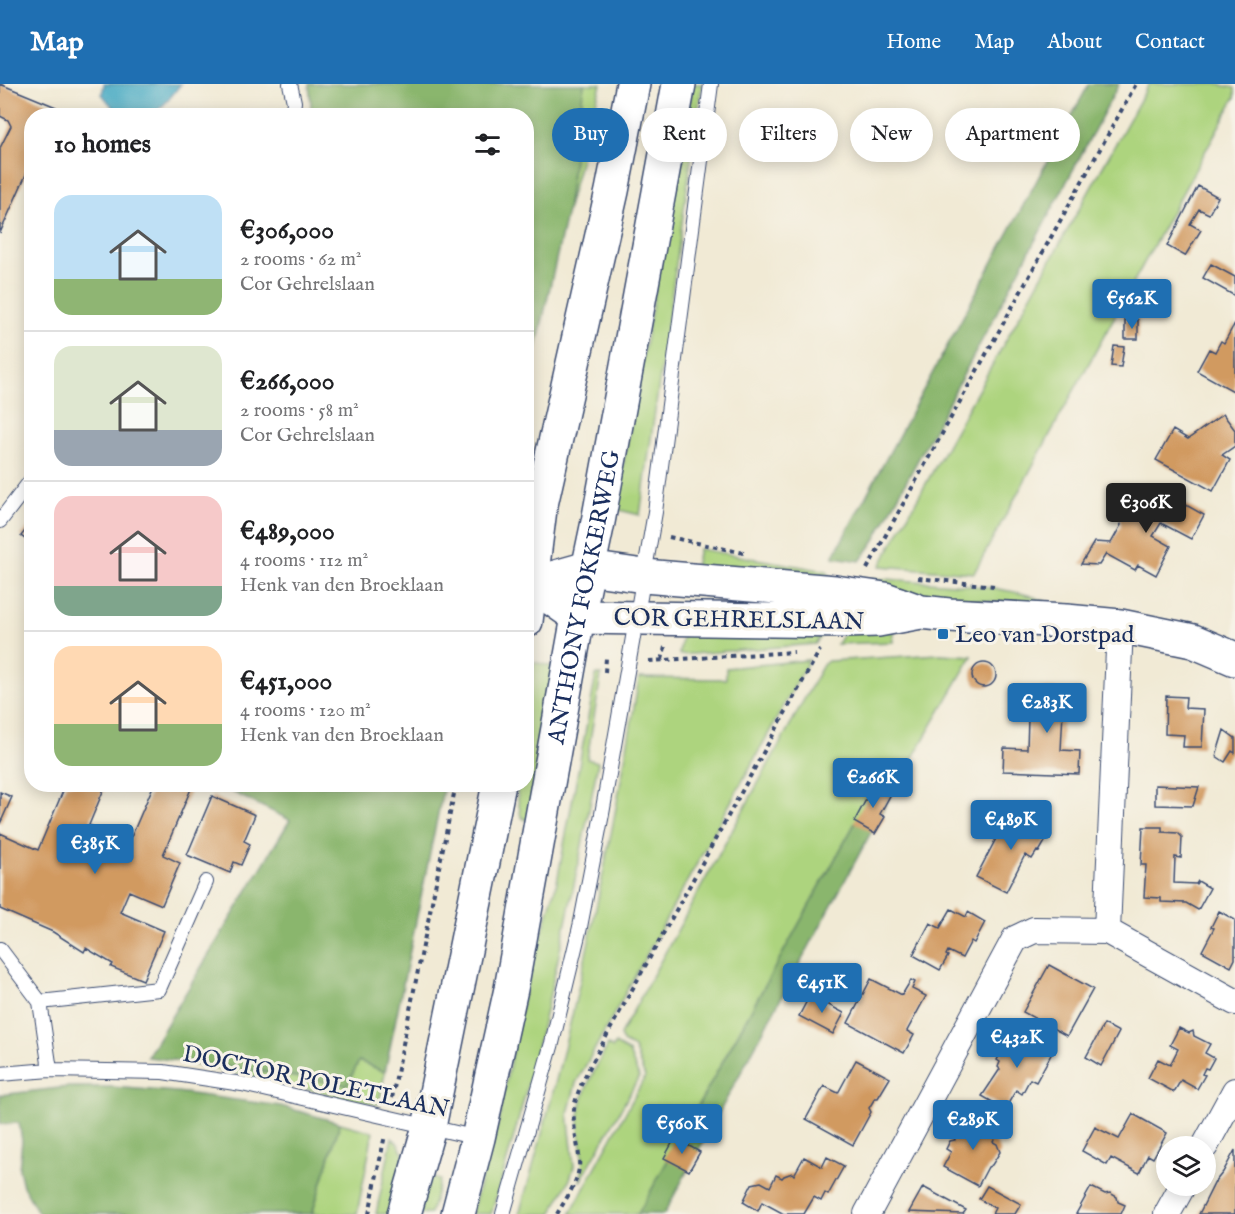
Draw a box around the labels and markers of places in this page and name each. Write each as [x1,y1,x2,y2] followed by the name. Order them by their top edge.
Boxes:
[1090,279,1174,330] pin: €562K
[1104,483,1188,534] pin: €306K
[955,620,1134,651] place label: Leo van Dorstpad
[936,627,950,641] marker: Leo van Dorstpad
[1005,683,1089,734] pin: €283K
[831,758,915,809] pin: €266K
[969,800,1053,851] pin: €489K
[53,824,137,875] pin: €385K
[780,963,864,1014] pin: €451K
[975,1018,1059,1069] pin: €432K
[931,1100,1015,1151] pin: €289K
[640,1104,724,1155] pin: €560K

